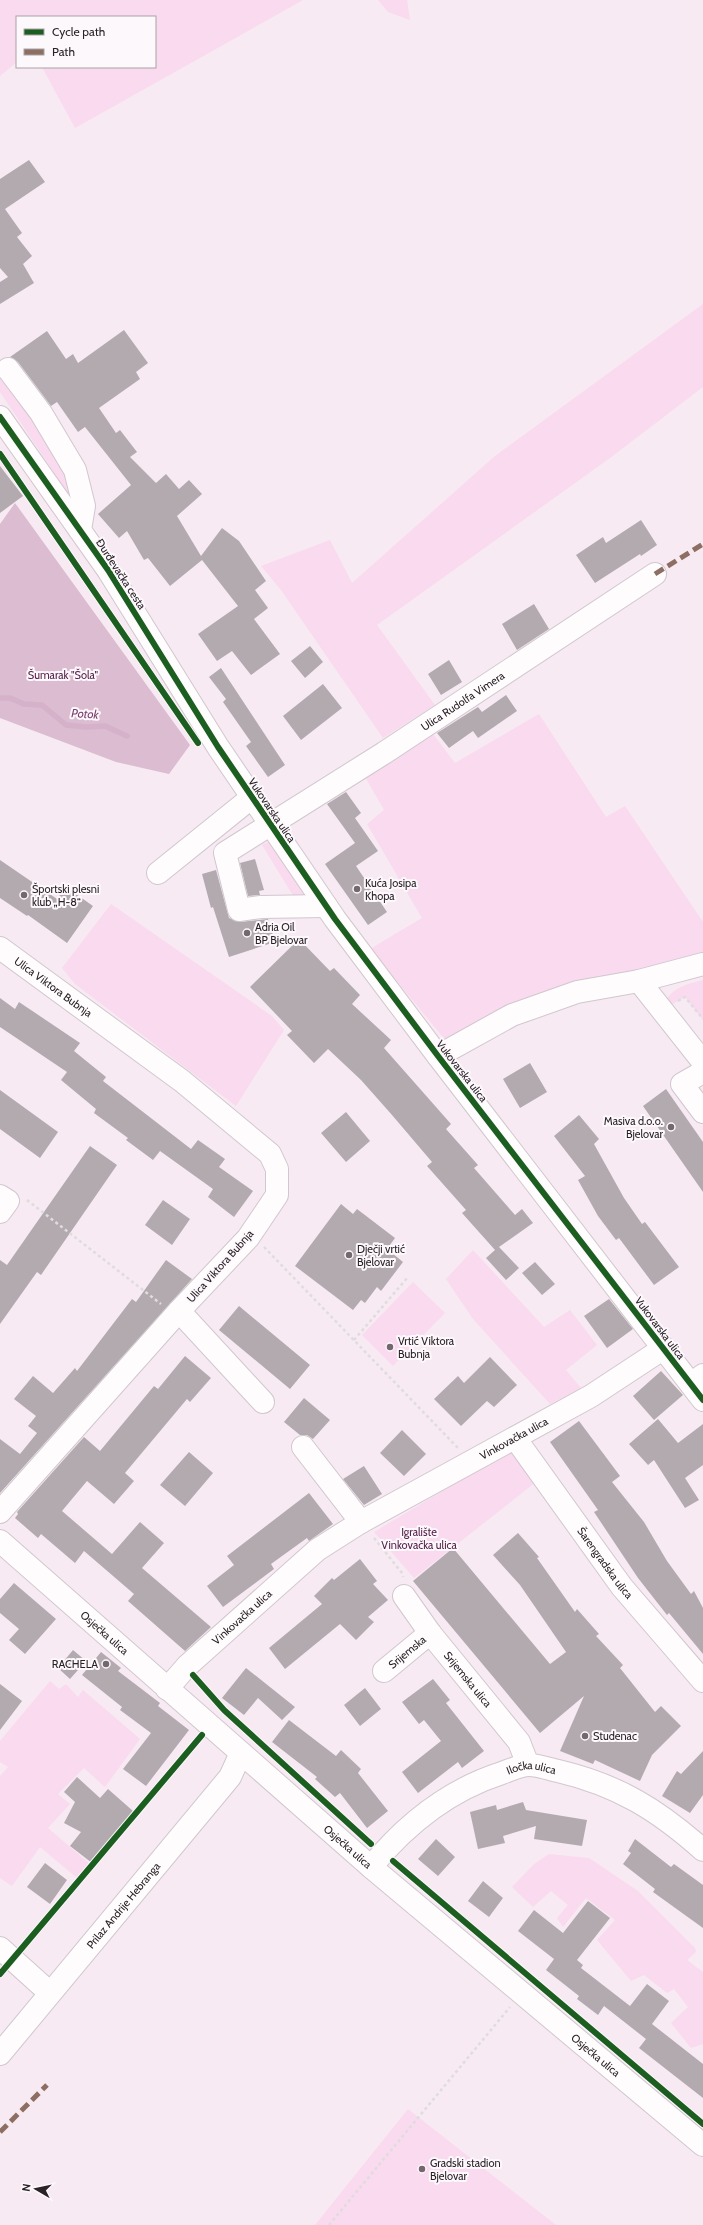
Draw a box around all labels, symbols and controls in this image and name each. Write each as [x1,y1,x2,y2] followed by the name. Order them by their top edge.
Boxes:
[16,16,156,68] legend
[52,24,105,39] text: Cycle path
[52,44,75,59] text: Path
[93,536,149,613] street label: Đurđevačka cesta
[28,668,99,682] park label: Šumarak "Šola"
[418,668,508,734] street label: Ulica Rudolfa Vimera
[71,705,100,722] water label: Potok
[245,775,299,846] street label: Vukovarska ulica
[365,876,417,903] place label: Kuća Josipa Khopa
[32,882,99,909] place label: Športski plesni klub „H-8“
[352,884,362,894] marker: Kuća Josipa Khopa
[19,890,29,900] marker: Športski plesni klub „H-8“
[255,920,308,947] place label: Adria Oil BP Bjelovar
[242,928,252,938] marker: Adria Oil BP Bjelovar
[12,954,96,1020] street label: Ulica Viktora Bubnja
[433,1037,491,1105] street label: Vukovarska ulica
[604,1114,664,1141] place label: Masiva d.o.o. Bjelovar
[666,1122,676,1132] marker: Masiva d.o.o. Bjelovar
[184,1226,257,1305] street label: Ulica Viktora Bubnja
[357,1242,405,1269] place label: Dječji vrtić Bjelovar
[344,1250,354,1260] marker: Dječji vrtić Bjelovar
[632,1294,689,1363] street label: Vukovarska ulica
[398,1334,455,1361] place label: Vrtić Viktora Bubnja
[385,1342,395,1352] marker: Vrtić Viktora Bubnja
[477,1414,551,1463] street label: Vinkovačka ulica
[574,1524,636,1602] street label: Šarengradska ulica
[381,1525,457,1552] park label: Igralište Vinkovačka ulica
[209,1586,275,1647] street label: Vinkovačka ulica
[77,1608,132,1658] street label: Osječka ulica
[385,1632,429,1671] street label: Srijemska
[441,1649,495,1711] street label: Srijemska ulica
[52,1657,98,1671] place label: RACHELA
[101,1659,111,1669] marker: RACHELA
[593,1729,637,1743] place label: Studenac
[580,1731,590,1741] marker: Studenac
[504,1758,558,1778] street label: Iločka ulica
[321,1822,375,1872] street label: Osječka ulica
[83,1859,164,1952] street label: Prilaz Andrije Hebranga
[568,2031,624,2080] street label: Osječka ulica
[430,2156,501,2183] place label: Gradski stadion Bjelovar
[417,2164,427,2174] marker: Gradski stadion Bjelovar
[16,2169,56,2209] north arrow
[19,2182,34,2192] text: N

